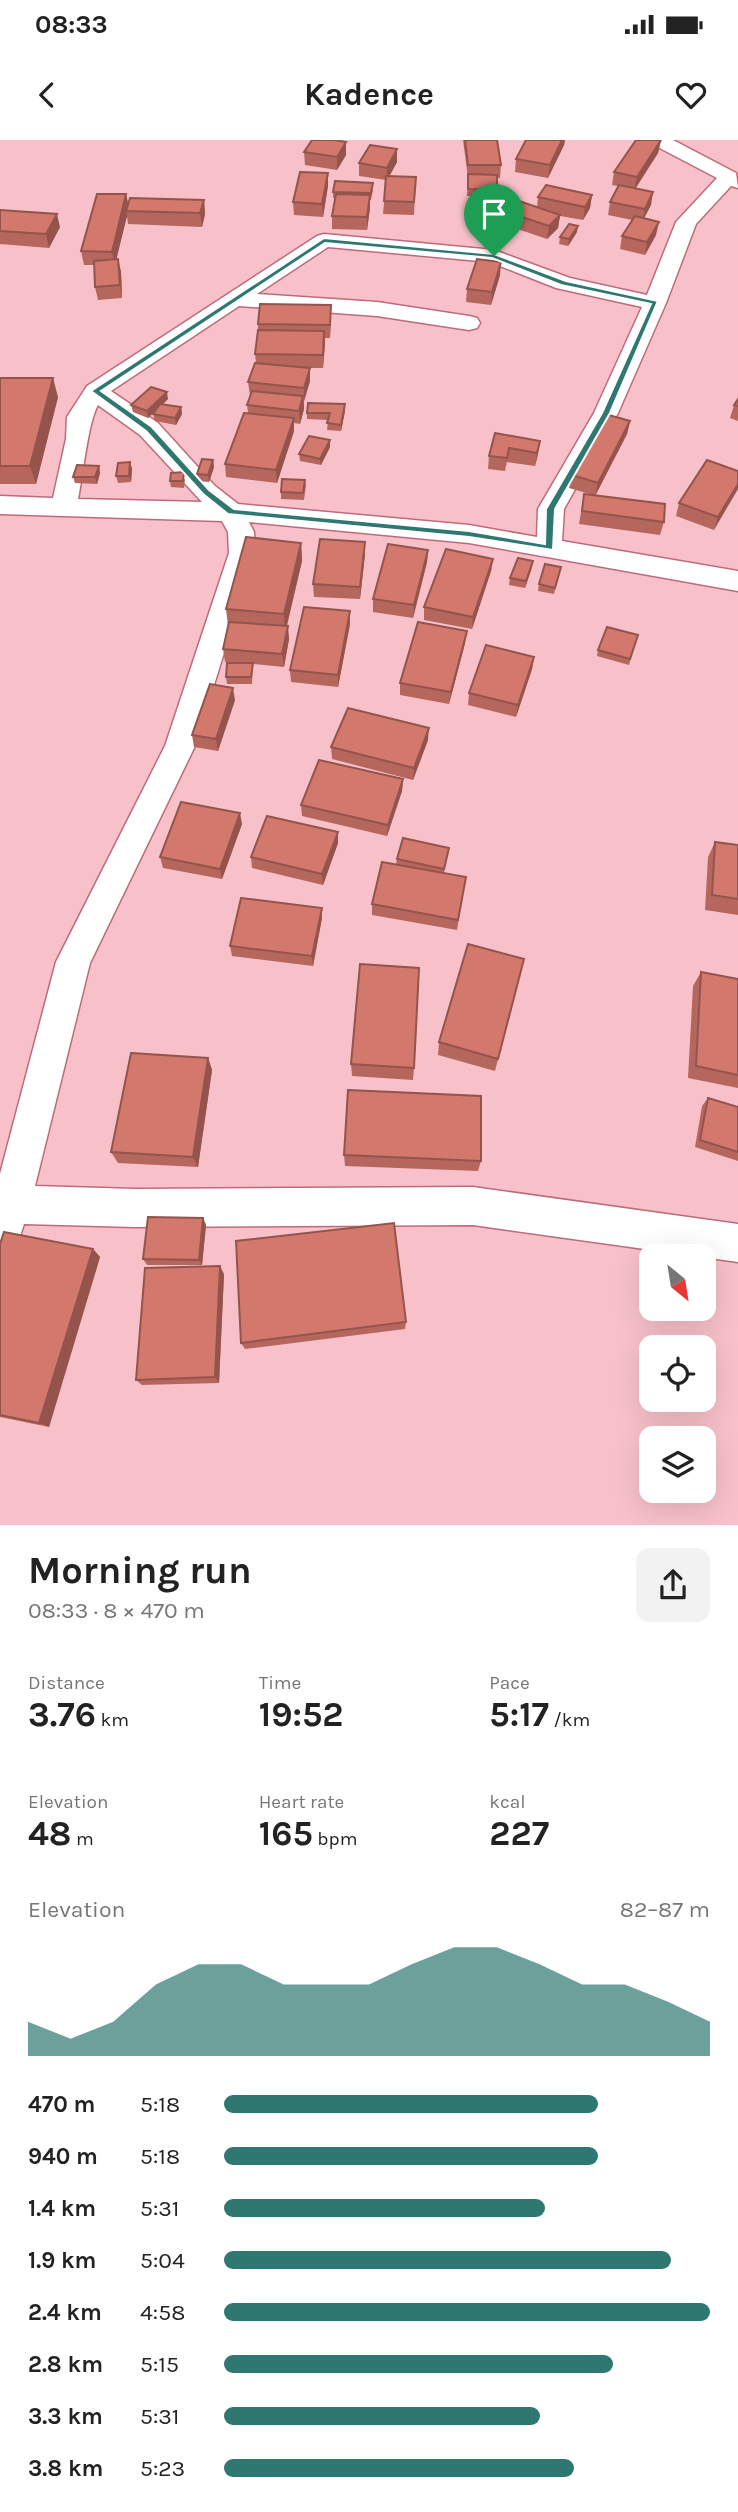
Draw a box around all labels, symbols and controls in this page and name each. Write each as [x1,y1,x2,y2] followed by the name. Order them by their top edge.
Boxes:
[35,9,108,40] text: 08:33
[28,76,66,114] icon: back
[304,76,434,113] text: Kadence
[672,76,710,114] icon: heart
[464,184,524,256] pin
[475,195,513,233] icon: arrive
[639,1244,716,1321] north arrow
[639,1244,716,1503] map controls
[639,1335,716,1412] button: locate
[639,1426,716,1503] button: layers
[28,1548,252,1593] text: Morning run
[636,1548,710,1622] button: share
[28,1597,205,1624] text: 08:33 · 8 × 470 m
[28,1672,105,1694] text: Distance
[259,1672,301,1694] text: Time
[489,1672,530,1694] text: Pace
[28,1694,96,1735] text: 3.76
[259,1694,343,1735] text: 19:52
[489,1694,549,1735] text: 5:17
[96,1709,129,1731] text: km
[549,1709,590,1731] text: /km
[28,1791,108,1813] text: Elevation
[259,1791,344,1813] text: Heart rate
[489,1791,526,1813] text: kcal
[28,1813,71,1854] text: 48
[259,1813,313,1854] text: 165
[489,1813,549,1854] text: 227
[71,1828,94,1850] text: m
[313,1828,357,1850] text: bpm
[28,1896,125,1923] text: Elevation
[620,1896,710,1923] text: 82–87 m
[28,2091,95,2118] text: 470 m
[140,2091,180,2118] text: 5:18
[28,2143,98,2170] text: 940 m
[140,2143,180,2170] text: 5:18
[28,2195,96,2222] text: 1.4 km
[140,2195,179,2222] text: 5:31
[28,2247,96,2274] text: 1.9 km
[140,2247,185,2274] text: 5:04
[28,2299,102,2326] text: 2.4 km
[140,2299,185,2326] text: 4:58
[28,2351,103,2378] text: 2.8 km
[140,2351,179,2378] text: 5:15
[28,2403,103,2430] text: 3.3 km
[140,2403,179,2430] text: 5:31
[28,2455,103,2482] text: 3.8 km
[140,2455,185,2482] text: 5:23

